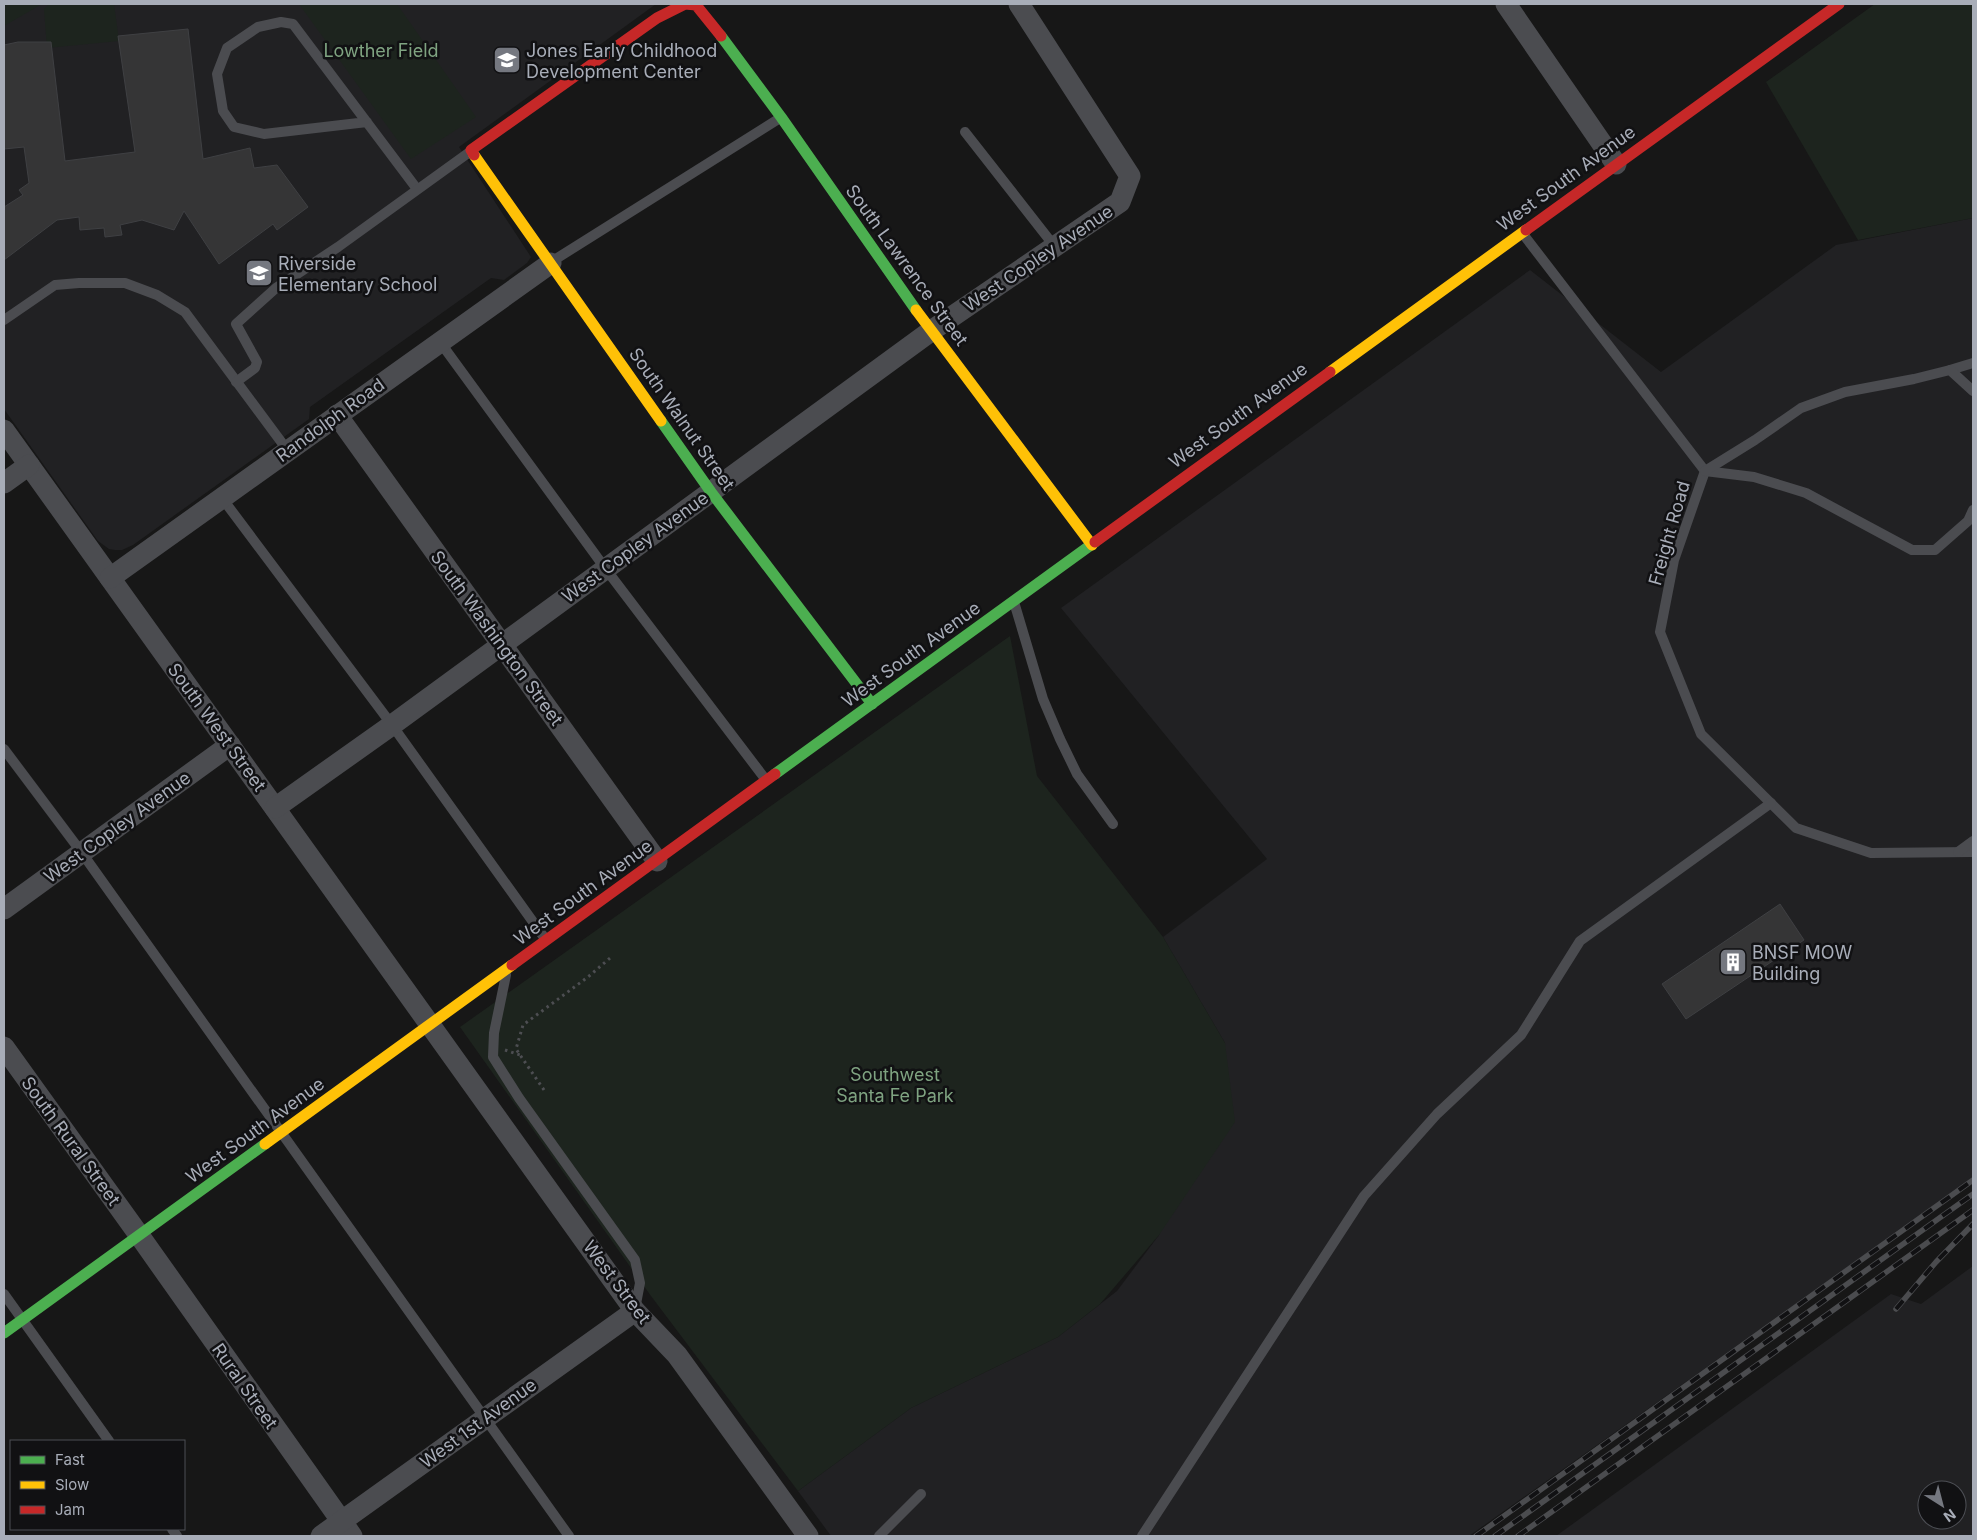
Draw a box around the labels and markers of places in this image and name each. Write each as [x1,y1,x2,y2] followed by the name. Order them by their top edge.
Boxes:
[526,40,717,82] place label: Jones Early Childhood Development Center
[492,45,522,75] school or university icon: Jones Early Childhood Development Center
[278,253,437,295] place label: Riverside Elementary School
[244,258,274,288] school or university icon: Riverside Elementary School
[1752,942,1853,984] place label: BNSF MOW Building
[1718,947,1748,977] building icon: BNSF MOW Building

